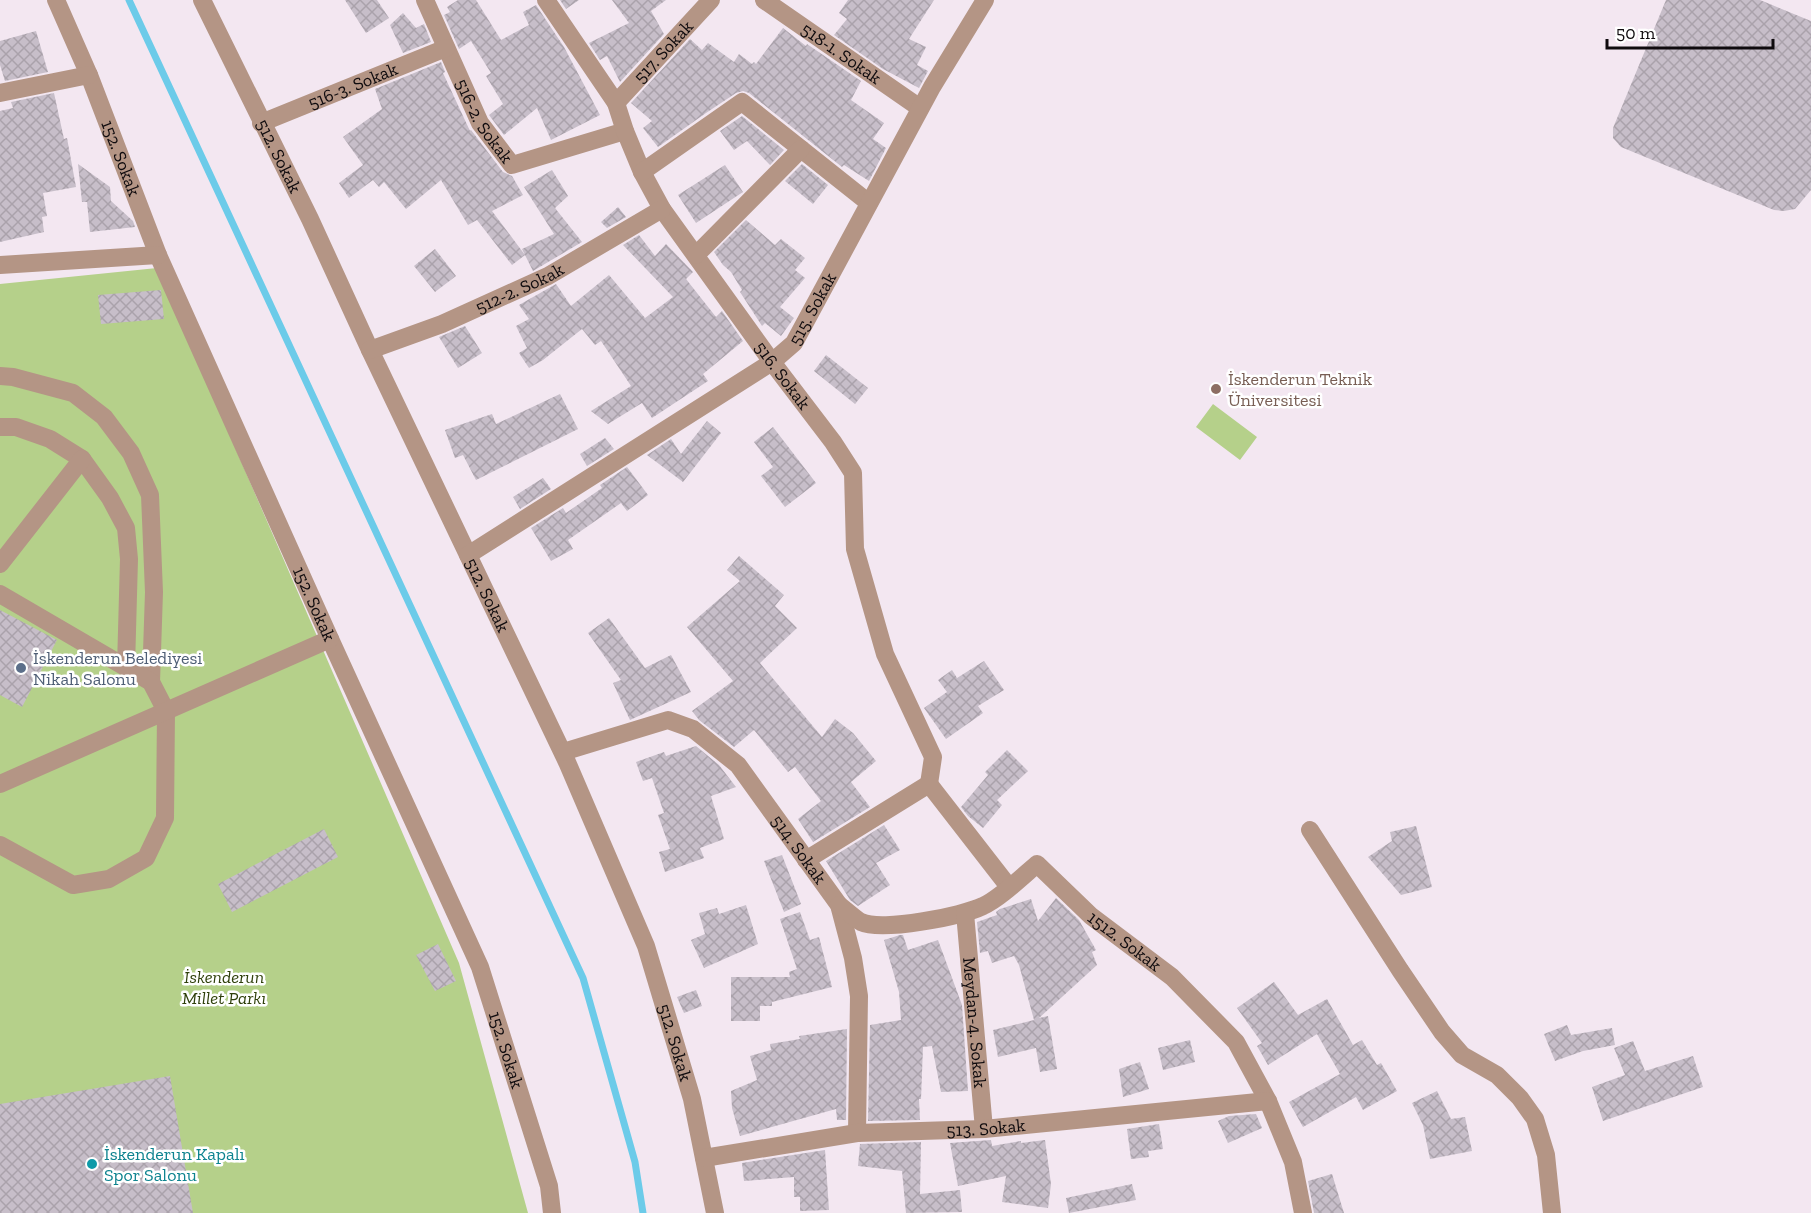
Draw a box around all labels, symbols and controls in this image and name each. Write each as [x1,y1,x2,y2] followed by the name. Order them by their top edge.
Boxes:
[1607,12,1774,50] scale bar
[629,15,698,88] street label: 517. Sokak
[797,18,886,89] street label: 518-1. Sokak
[1616,22,1656,44] text: 50 m
[305,58,401,114] street label: 516-3. Sokak
[451,75,518,168] street label: 516-2. Sokak
[251,115,307,197] street label: 512. Sokak
[96,117,146,200] street label: 152. Sokak
[472,258,568,318] street label: 512-2. Sokak
[784,268,841,349] street label: 515. Sokak
[750,337,816,414] street label: 516. Sokak
[1228,368,1373,411] place label: İskenderun Teknik Üniversitesi
[1209,382,1223,396] marker: İskenderun Teknik Üniversitesi
[460,554,515,636] street label: 512. Sokak
[288,563,341,645] street label: 152. Sokak
[33,647,202,690] place label: İskenderun Belediyesi Nikah Salonu
[14,661,28,675] marker: İskenderun Belediyesi Nikah Salonu
[767,810,832,889] street label: 514. Sokak
[1083,906,1166,976] street label: 1512. Sokak
[958,956,991,1090] street label: Meydan-4. Sokak
[182,966,266,1009] park label: İskenderun Millet Parkı
[653,1001,697,1084] street label: 512. Sokak
[484,1009,529,1092] street label: 152. Sokak
[946,1114,1027,1141] street label: 513. Sokak
[104,1143,244,1186] place label: İskenderun Kapalı Spor Salonu
[85,1157,99,1171] marker: İskenderun Kapalı Spor Salonu

